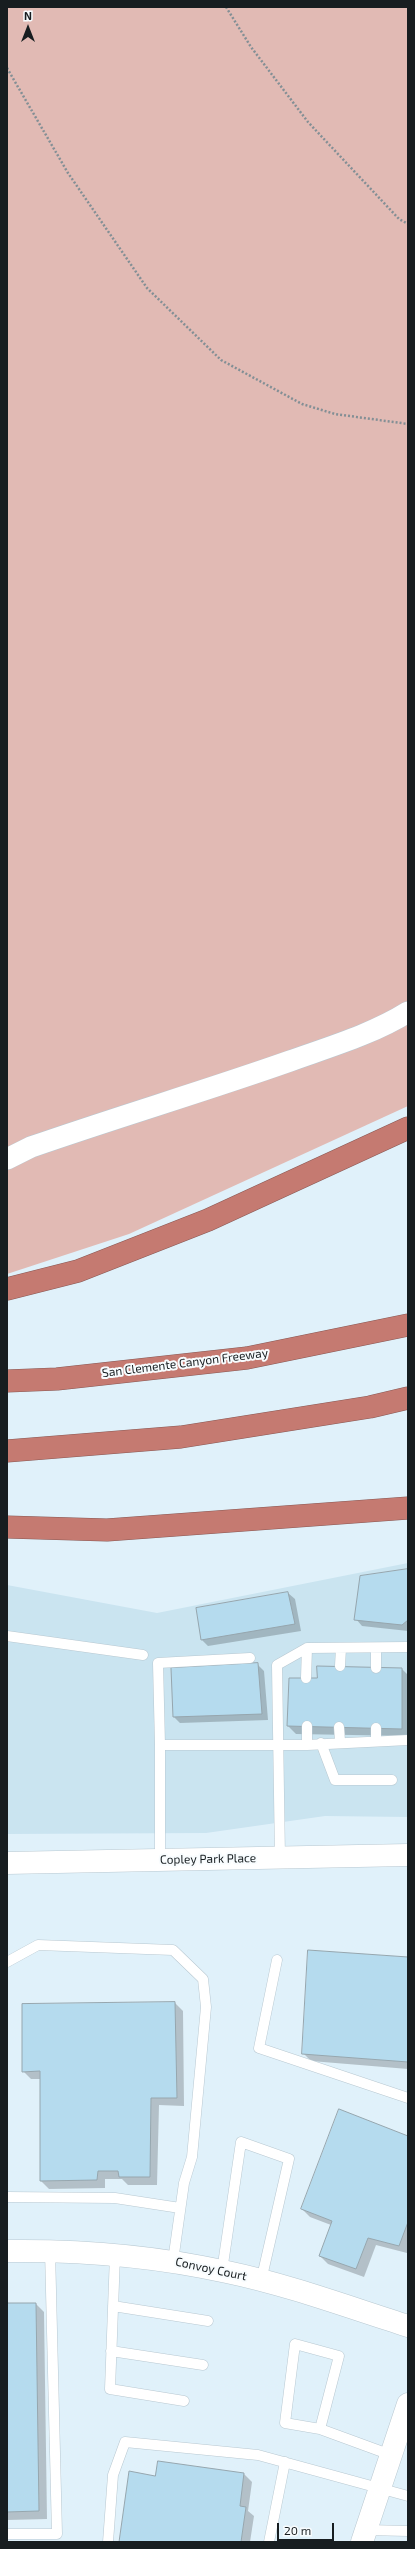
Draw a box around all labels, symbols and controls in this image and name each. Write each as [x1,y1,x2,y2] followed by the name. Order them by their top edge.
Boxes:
[8,8,48,48] north arrow
[24,9,32,22] text: N
[101,1346,269,1380] street label: San Clemente Canyon Freeway
[160,1851,256,1867] street label: Copley Park Place
[174,2254,248,2284] street label: Convoy Court
[279,2515,336,2541] scale bar
[284,2523,311,2537] text: 20 m

